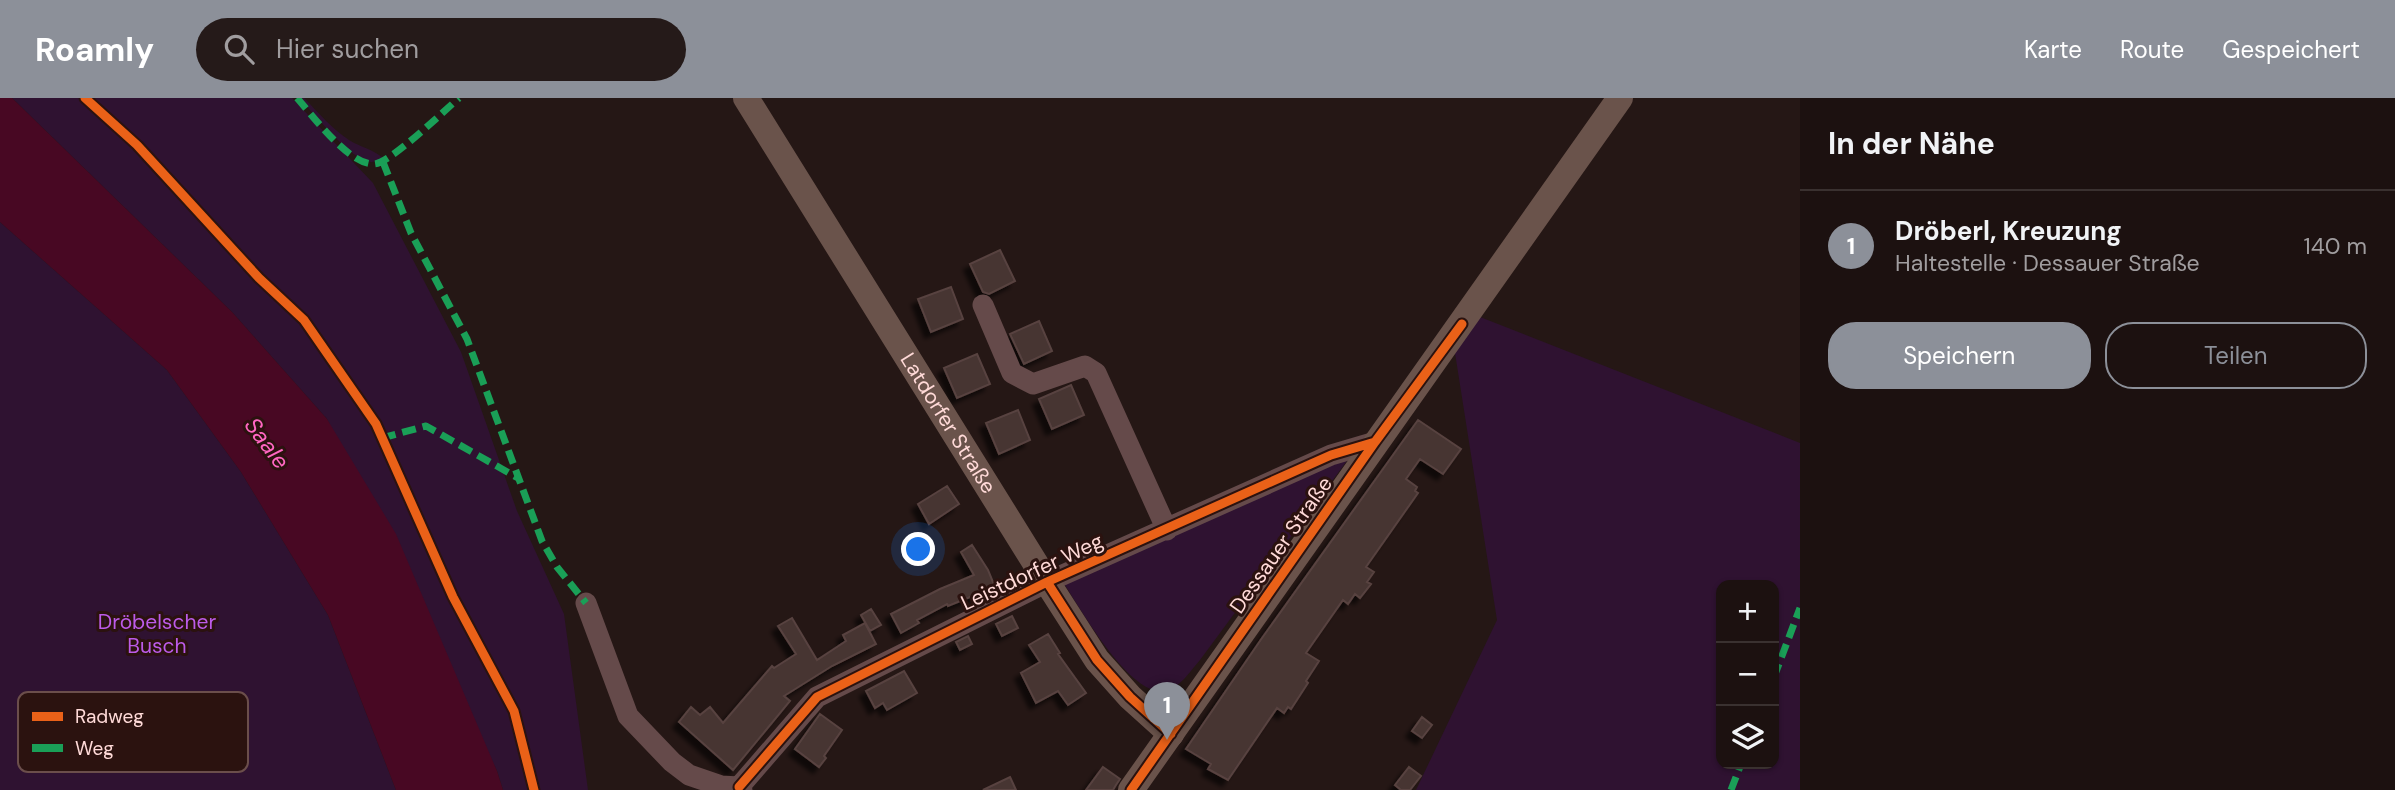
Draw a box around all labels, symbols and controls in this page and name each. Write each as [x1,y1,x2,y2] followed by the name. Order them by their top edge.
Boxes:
[196,18,686,81] search box
[35,28,154,71] text: Roamly
[220,30,258,68] icon: search
[276,32,419,66] text: Hier suchen
[2024,34,2082,65] text: Karte
[2120,34,2184,65] text: Route
[2222,34,2360,65] text: Gespeichert
[1828,124,1995,163] text: In der Nähe
[1895,214,2122,248] text: Dröberl, Kreuzung
[1847,231,1855,261] text: 1
[2304,231,2367,261] text: 140 m
[1895,248,2200,278] text: Haltestelle · Dessauer Straße
[1828,322,2091,389] button: Speichern
[2105,322,2367,389] button: Teilen
[894,348,1003,499] street label: Latdorfer Straße
[238,411,296,475] water label: Saale
[1223,471,1339,619] street label: Dessauer Straße
[956,527,1108,617] street label: Leistdorfer Weg
[901,532,935,566] your location
[1716,580,1779,769] map controls
[1716,580,1779,643] button: +
[98,608,216,660] park label: Dröbelscher Busch
[1716,643,1779,706] button: −
[1144,682,1190,740] pin: 1
[18,692,248,772] legend
[75,704,144,729] text: Radweg
[1716,706,1779,769] button: layers
[75,736,114,761] text: Weg

